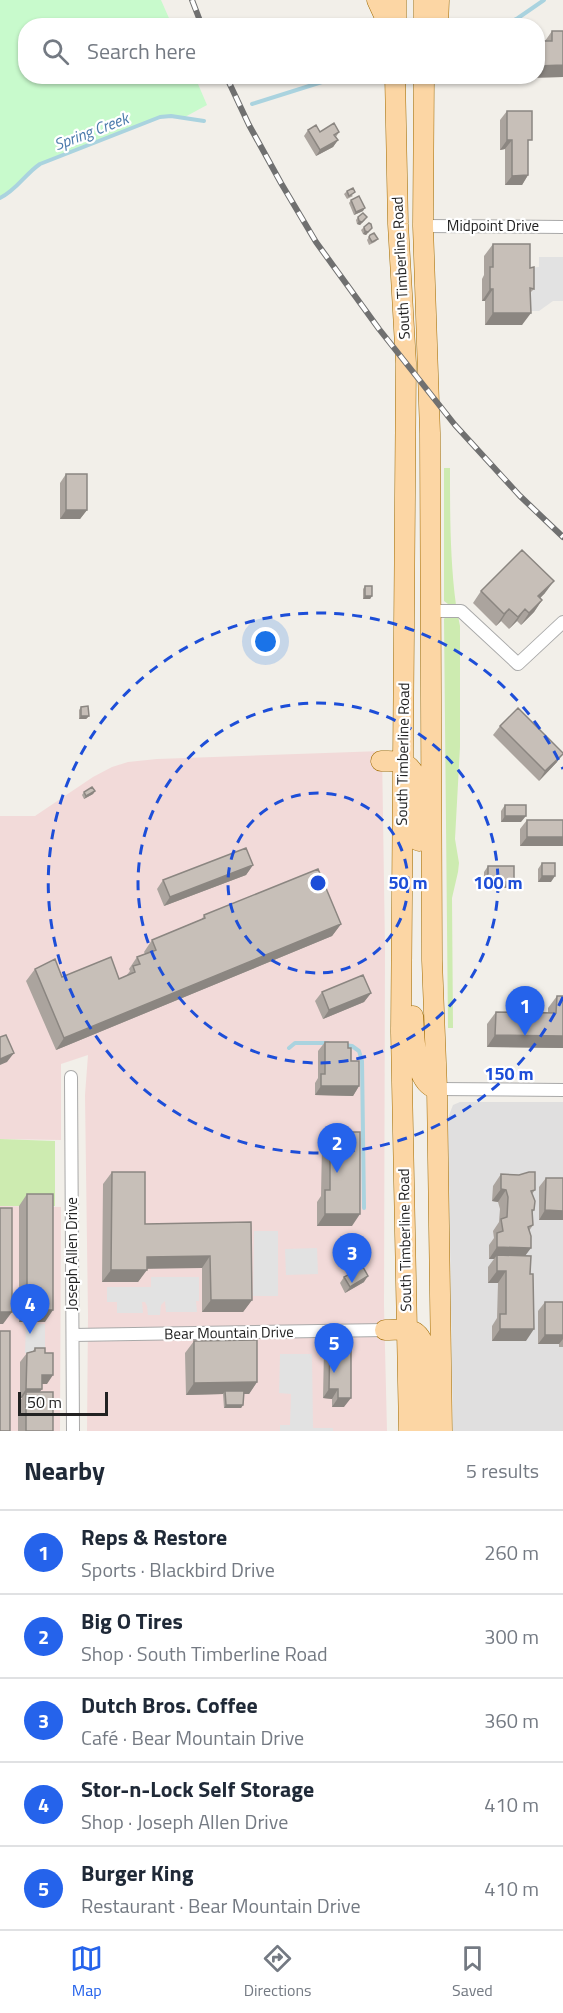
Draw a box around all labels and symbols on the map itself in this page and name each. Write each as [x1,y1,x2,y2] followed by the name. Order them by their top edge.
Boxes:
[50,105,134,156] water label: Spring Creek
[385,196,416,340] street label: South Timberline Road
[447,214,539,237] street label: Midpoint Drive
[251,627,280,656] your location
[390,682,415,826] street label: South Timberline Road
[388,869,428,896] text: 50 m
[473,869,523,896] text: 100 m
[308,873,328,893] centre of rings
[506,986,544,1036] pin: 1
[484,1060,534,1087] text: 150 m
[318,1124,356,1173] pin: 2
[392,1168,417,1312] street label: South Timberline Road
[60,1197,83,1311] street label: Joseph Allen Drive
[332,1234,372,1283] pin: 3
[10,1284,50,1334] pin: 4
[164,1320,294,1345] street label: Bear Mountain Drive
[314,1324,354,1373] pin: 5
[18,1389,108,1416] scale bar

